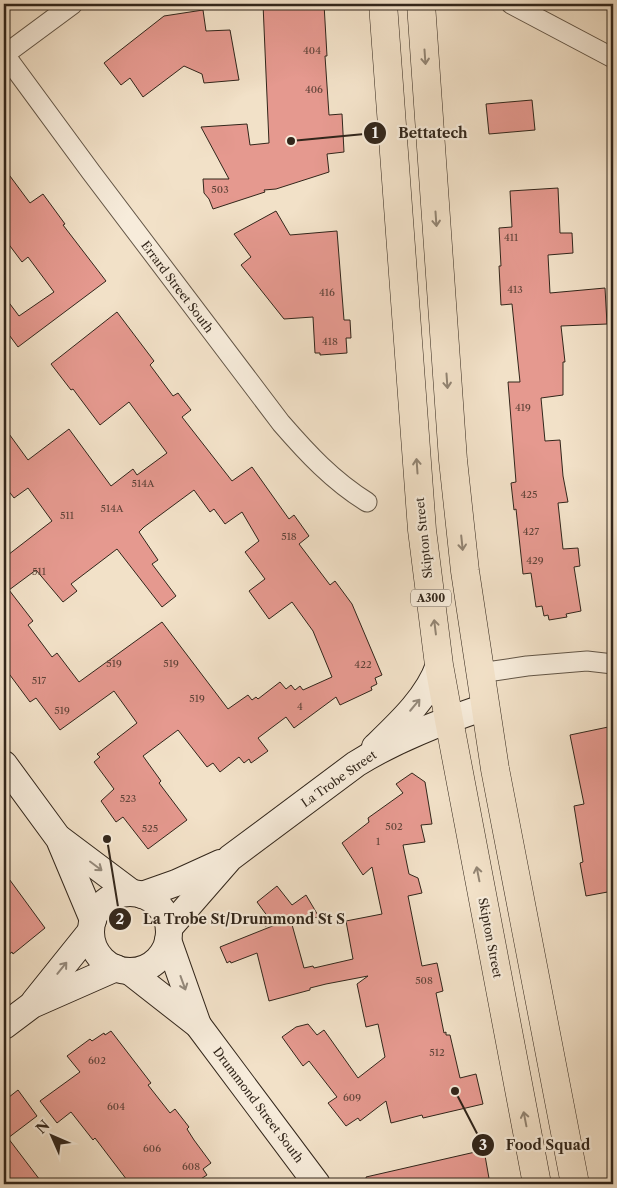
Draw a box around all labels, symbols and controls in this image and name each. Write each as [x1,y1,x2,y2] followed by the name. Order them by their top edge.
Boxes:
[303,44,321,57] house number: 404
[420,49,430,65] one-way arrow
[305,83,323,96] house number: 406
[363,119,477,148] callout: Bettatech
[372,123,379,142] text: 1
[398,124,468,142] text: Bettatech
[211,183,229,196] house number: 503
[431,211,441,227] one-way arrow
[504,231,519,244] house number: 411
[138,238,217,336] street label: Errard Street South
[507,283,523,296] house number: 413
[319,286,335,299] house number: 416
[322,335,338,348] house number: 418
[443,373,452,389] one-way arrow
[515,401,531,414] house number: 419
[412,458,422,474] one-way arrow
[132,477,155,490] house number: 514A
[521,488,537,501] house number: 425
[412,496,435,579] street label: Skipton Street
[101,502,124,515] house number: 514A
[60,509,75,522] house number: 511
[523,525,539,538] house number: 427
[281,530,297,543] house number: 518
[457,535,467,551] one-way arrow
[526,554,544,567] house number: 429
[32,565,47,578] house number: 511
[411,590,451,606] road number: A300
[429,620,439,636] one-way arrow
[106,657,122,670] house number: 519
[163,657,179,670] house number: 519
[354,658,372,671] house number: 422
[32,674,46,687] house number: 517
[189,692,205,705] house number: 519
[409,698,421,711] one-way arrow
[297,700,303,713] house number: 4
[54,704,70,717] house number: 519
[298,747,380,810] street label: La Trobe Street
[120,792,136,805] house number: 523
[385,820,403,833] house number: 502
[142,822,158,835] house number: 525
[376,835,381,848] house number: 1
[89,861,103,871] one-way arrow
[473,866,483,882] one-way arrow
[475,896,506,980] street label: Skipton Street
[108,905,355,934] callout: La Trobe St/Drummond St S
[116,909,125,928] text: 2
[143,910,345,928] text: La Trobe St/Drummond St S
[56,962,67,975] one-way arrow
[415,974,433,987] house number: 508
[179,975,188,990] one-way arrow
[210,1044,307,1166] street label: Drummond Street South
[429,1046,445,1059] house number: 512
[88,1054,106,1067] house number: 602
[343,1091,361,1104] house number: 609
[107,1100,125,1113] house number: 604
[28,1110,78,1160] north arrow
[519,1112,529,1128] one-way arrow
[32,1116,53,1137] text: N
[471,1131,600,1160] callout: Food Squad
[479,1135,487,1154] text: 3
[506,1136,591,1154] text: Food Squad
[143,1142,161,1155] house number: 606
[182,1160,200,1173] house number: 608

